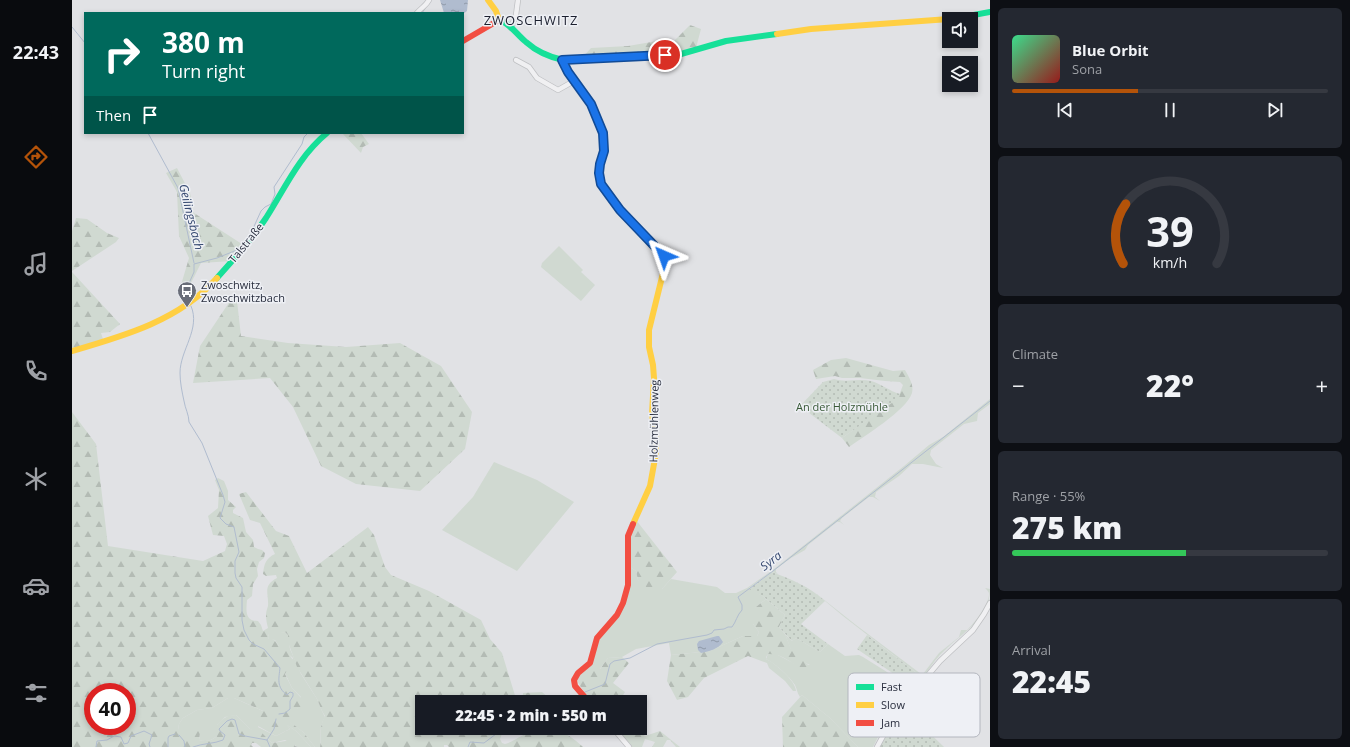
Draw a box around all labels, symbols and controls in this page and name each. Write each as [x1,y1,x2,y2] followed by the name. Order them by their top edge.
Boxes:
[484,11,578,29] district label: ZWOSCHWITZ
[942,12,978,92] map controls
[942,12,978,48] button: sound
[162,23,245,61] text: 380 m
[96,28,148,80] icon: right
[648,38,682,72] pin
[13,40,59,64] text: 22:43
[1072,40,1149,60] text: Blue Orbit
[654,44,676,66] icon: arrive
[942,56,978,92] button: layers
[162,59,245,83] text: Turn right
[1072,60,1102,78] text: Sona
[1054,99,1076,121] icon: previous
[1159,99,1181,121] icon: pause
[1264,99,1286,121] icon: next
[139,104,161,126] icon: arrive
[96,105,131,125] text: Then
[22,143,50,171] icon: directions
[175,182,208,252] water label: Geilingsbach
[1146,202,1194,258] text: 39
[225,219,266,266] street label: Talstraße
[643,235,685,277] position arrow
[22,250,50,278] icon: music
[1153,252,1187,271] text: km/h
[201,277,285,305] place label: Zwoschwitz, Zwoschwitzbach
[176,280,198,308] bus stop icon: Zwoschwitz, Zwoschwitzbach
[1012,345,1058,363] text: Climate
[22,357,50,385] icon: phone
[1146,365,1194,406] text: 22°
[1012,370,1025,400] text: −
[1315,370,1328,400] text: +
[645,379,662,462] street label: Holzmühlenweg
[796,399,888,414] park label: An der Holzmühle
[22,465,50,493] icon: climate
[1012,487,1085,505] text: Range · 55%
[1012,507,1122,548] text: 275 km
[756,547,785,574] water label: Syra
[22,572,50,600] icon: car
[1012,641,1051,659] text: Arrival
[1012,661,1091,702] text: 22:45
[848,673,980,737] legend
[22,679,50,707] icon: filters
[881,679,902,694] text: Fast
[84,683,136,735] speed limit sign: 40
[881,697,905,712] text: Slow
[455,705,607,725] text: 22:45 · 2 min · 550 m
[880,715,900,730] text: Jam

